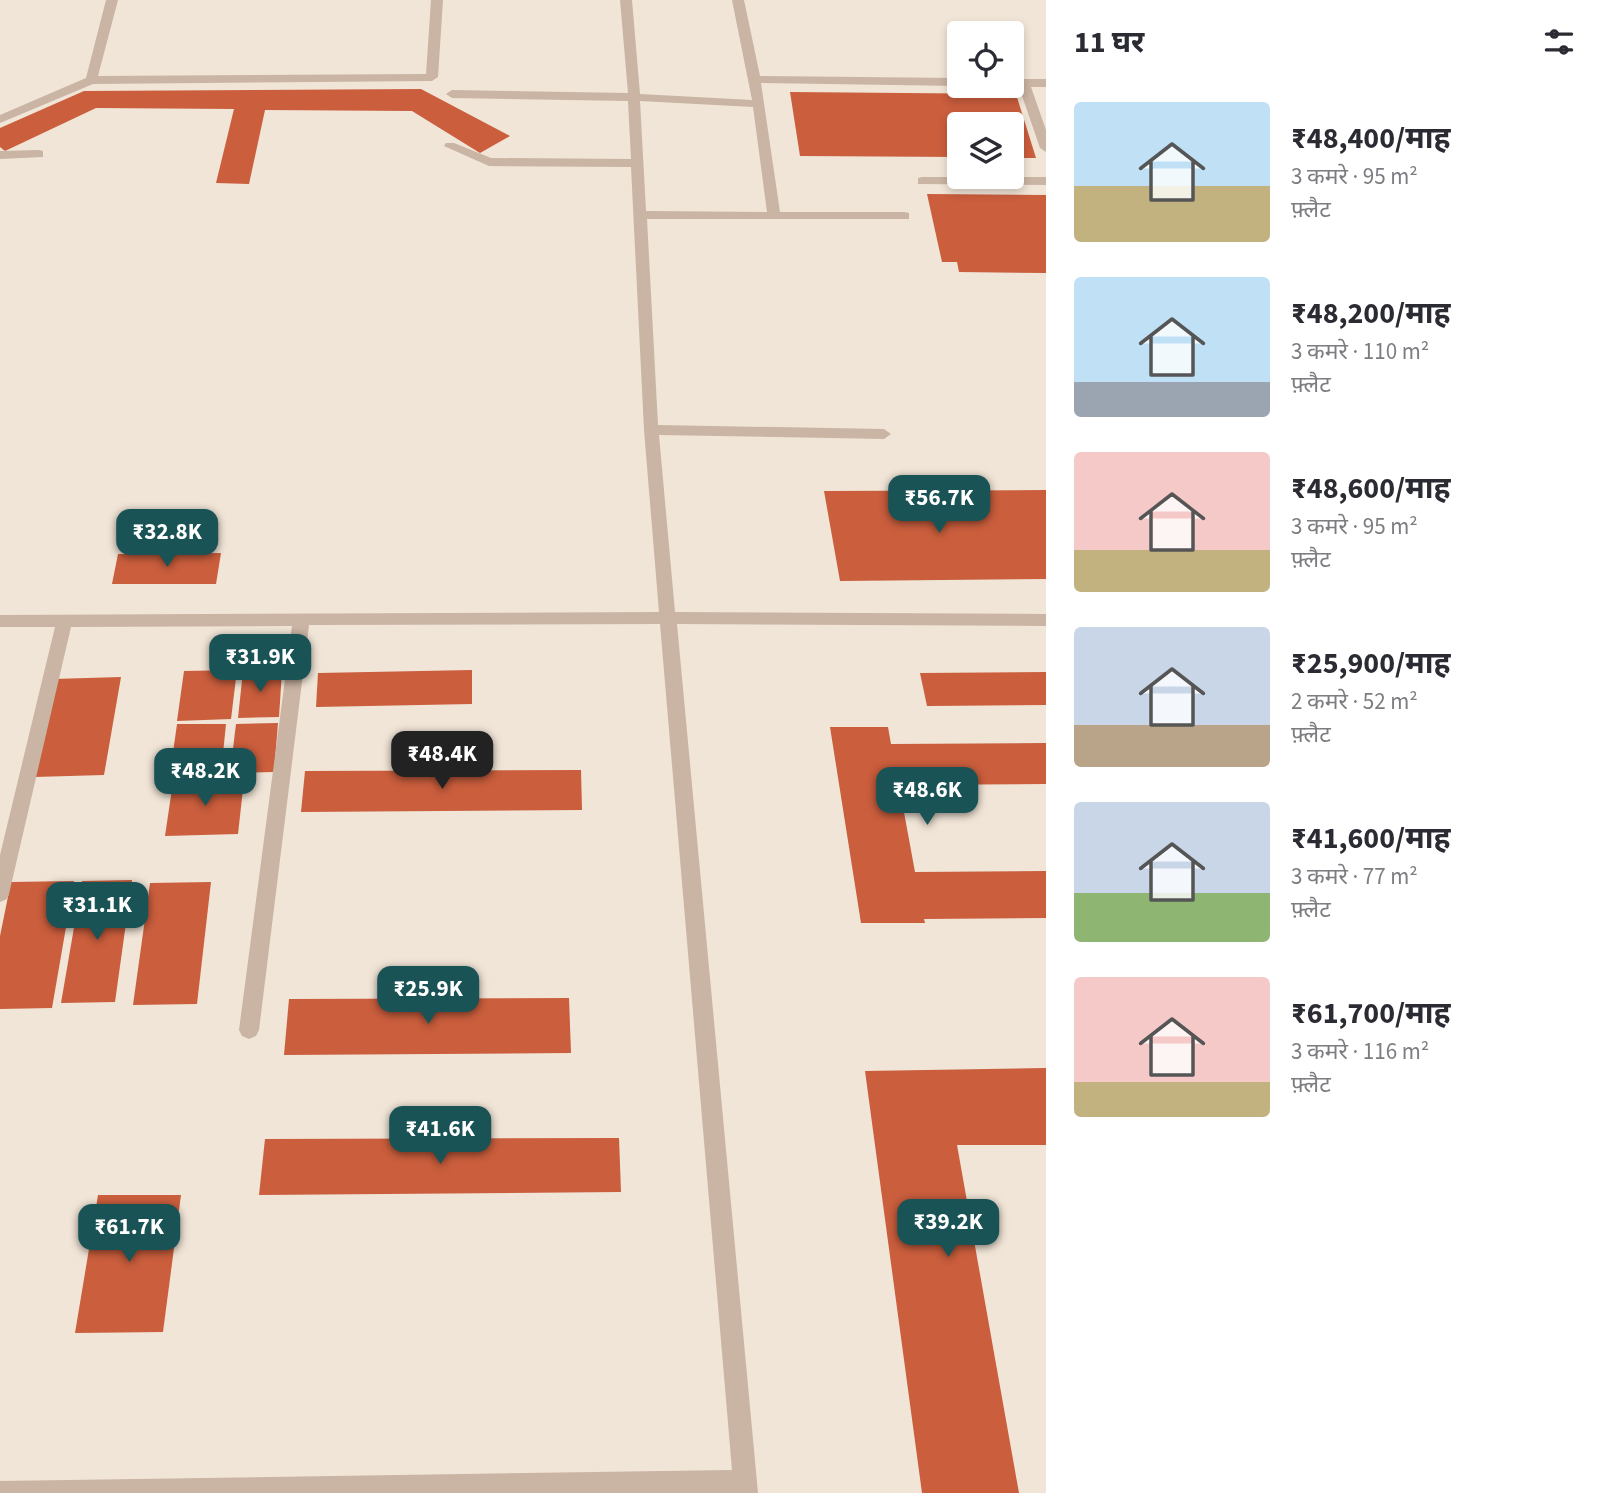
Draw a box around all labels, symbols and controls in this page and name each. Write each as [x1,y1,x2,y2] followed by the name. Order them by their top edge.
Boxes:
[947,21,1024,189] map controls
[947,21,1024,98] button: locate
[1074,21,1144,64] text: 11 घर
[1540,23,1578,61] icon: filters
[947,112,1024,189] button: layers
[1291,117,1451,160] text: ₹48,400/माह
[1130,130,1214,214] icon: home
[1291,160,1418,193] text: 3 कमरे · 95 m²
[1291,193,1331,226] text: फ़्लैट
[1291,292,1451,335] text: ₹48,200/माह
[1130,305,1214,389] icon: home
[1291,335,1429,368] text: 3 कमरे · 110 m²
[1291,368,1331,401] text: फ़्लैट
[1291,467,1451,510] text: ₹48,600/माह
[882,476,996,535] pin: ₹56.7K
[1130,480,1214,564] icon: home
[904,481,974,514] text: ₹56.7K
[110,510,224,569] pin: ₹32.8K
[1291,510,1418,543] text: 3 कमरे · 95 m²
[132,515,202,548] text: ₹32.8K
[1291,543,1331,576] text: फ़्लैट
[203,634,317,694] pin: ₹31.9K
[225,640,295,673] text: ₹31.9K
[1291,642,1451,685] text: ₹25,900/माह
[1130,655,1214,739] icon: home
[1291,685,1418,718] text: 2 कमरे · 52 m²
[1291,718,1331,751] text: फ़्लैट
[385,732,499,791] pin: ₹48.4K
[407,737,477,770] text: ₹48.4K
[148,748,262,808] pin: ₹48.2K
[170,754,240,787] text: ₹48.2K
[870,768,984,827] pin: ₹48.6K
[892,773,962,806] text: ₹48.6K
[1291,817,1451,860] text: ₹41,600/माह
[1130,830,1214,914] icon: home
[1291,860,1418,893] text: 3 कमरे · 77 m²
[40,883,154,942] pin: ₹31.1K
[62,888,132,921] text: ₹31.1K
[1291,893,1331,926] text: फ़्लैट
[371,967,485,1026] pin: ₹25.9K
[393,972,463,1005] text: ₹25.9K
[1291,992,1451,1035] text: ₹61,700/माह
[1130,1005,1214,1089] icon: home
[1291,1035,1429,1068] text: 3 कमरे · 116 m²
[1291,1068,1331,1101] text: फ़्लैट
[383,1106,497,1166] pin: ₹41.6K
[405,1112,475,1145] text: ₹41.6K
[891,1200,1005,1259] pin: ₹39.2K
[72,1204,186,1264] pin: ₹61.7K
[913,1205,983,1238] text: ₹39.2K
[94,1210,164,1243] text: ₹61.7K

